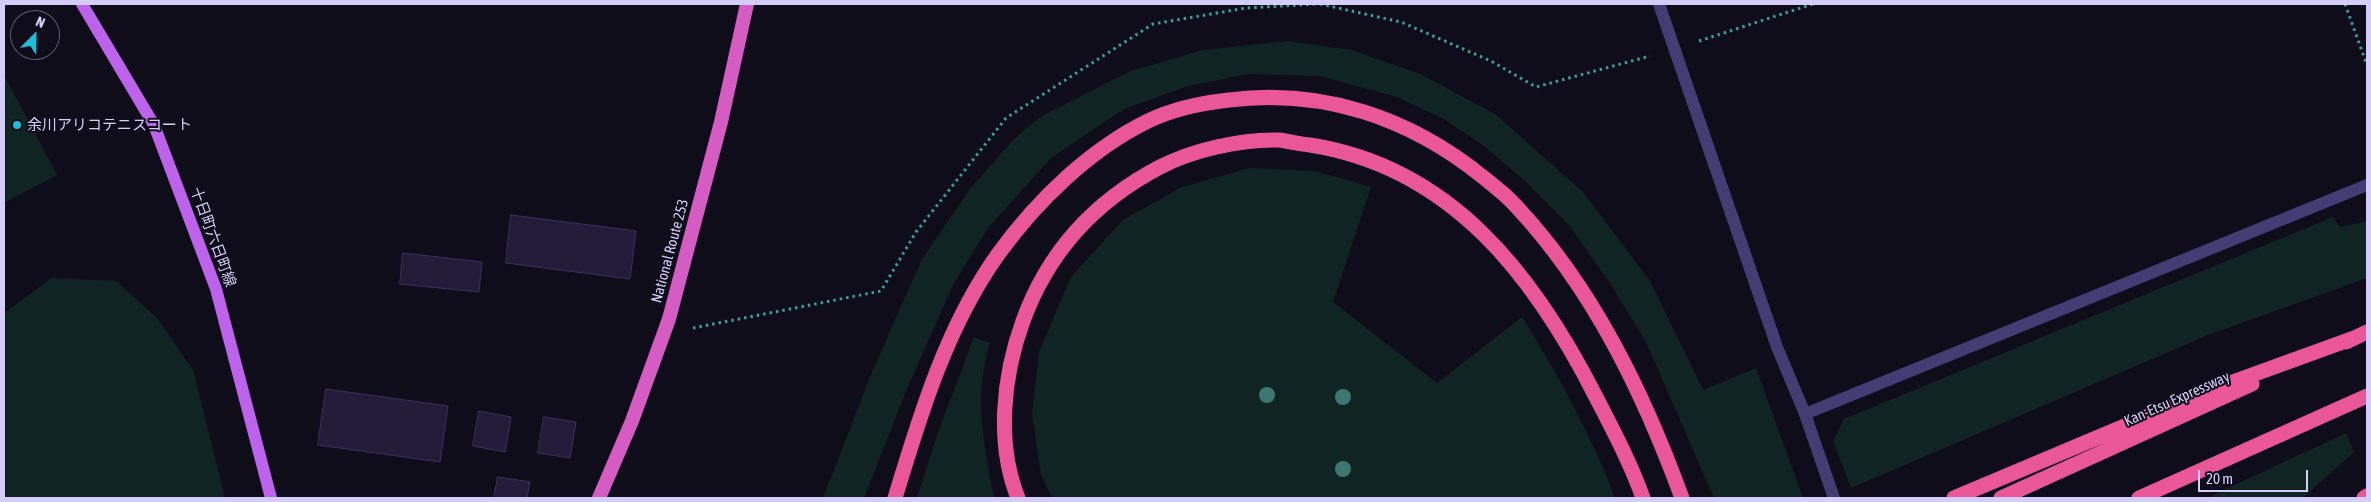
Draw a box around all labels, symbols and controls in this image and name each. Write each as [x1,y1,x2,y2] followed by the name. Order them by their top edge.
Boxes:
[10,10,60,60] north arrow
[34,13,47,31] text: N
[27,116,192,134] place label: 余川アリコテニスコート
[11,119,23,131] marker: 余川アリコテニスコート
[187,185,239,289] street label: 十日町六日町線
[647,197,693,305] street label: National Route 253
[2121,368,2233,430] street label: Kan-Etsu Expressway
[2201,460,2311,492] scale bar
[2206,470,2233,487] text: 20 m

